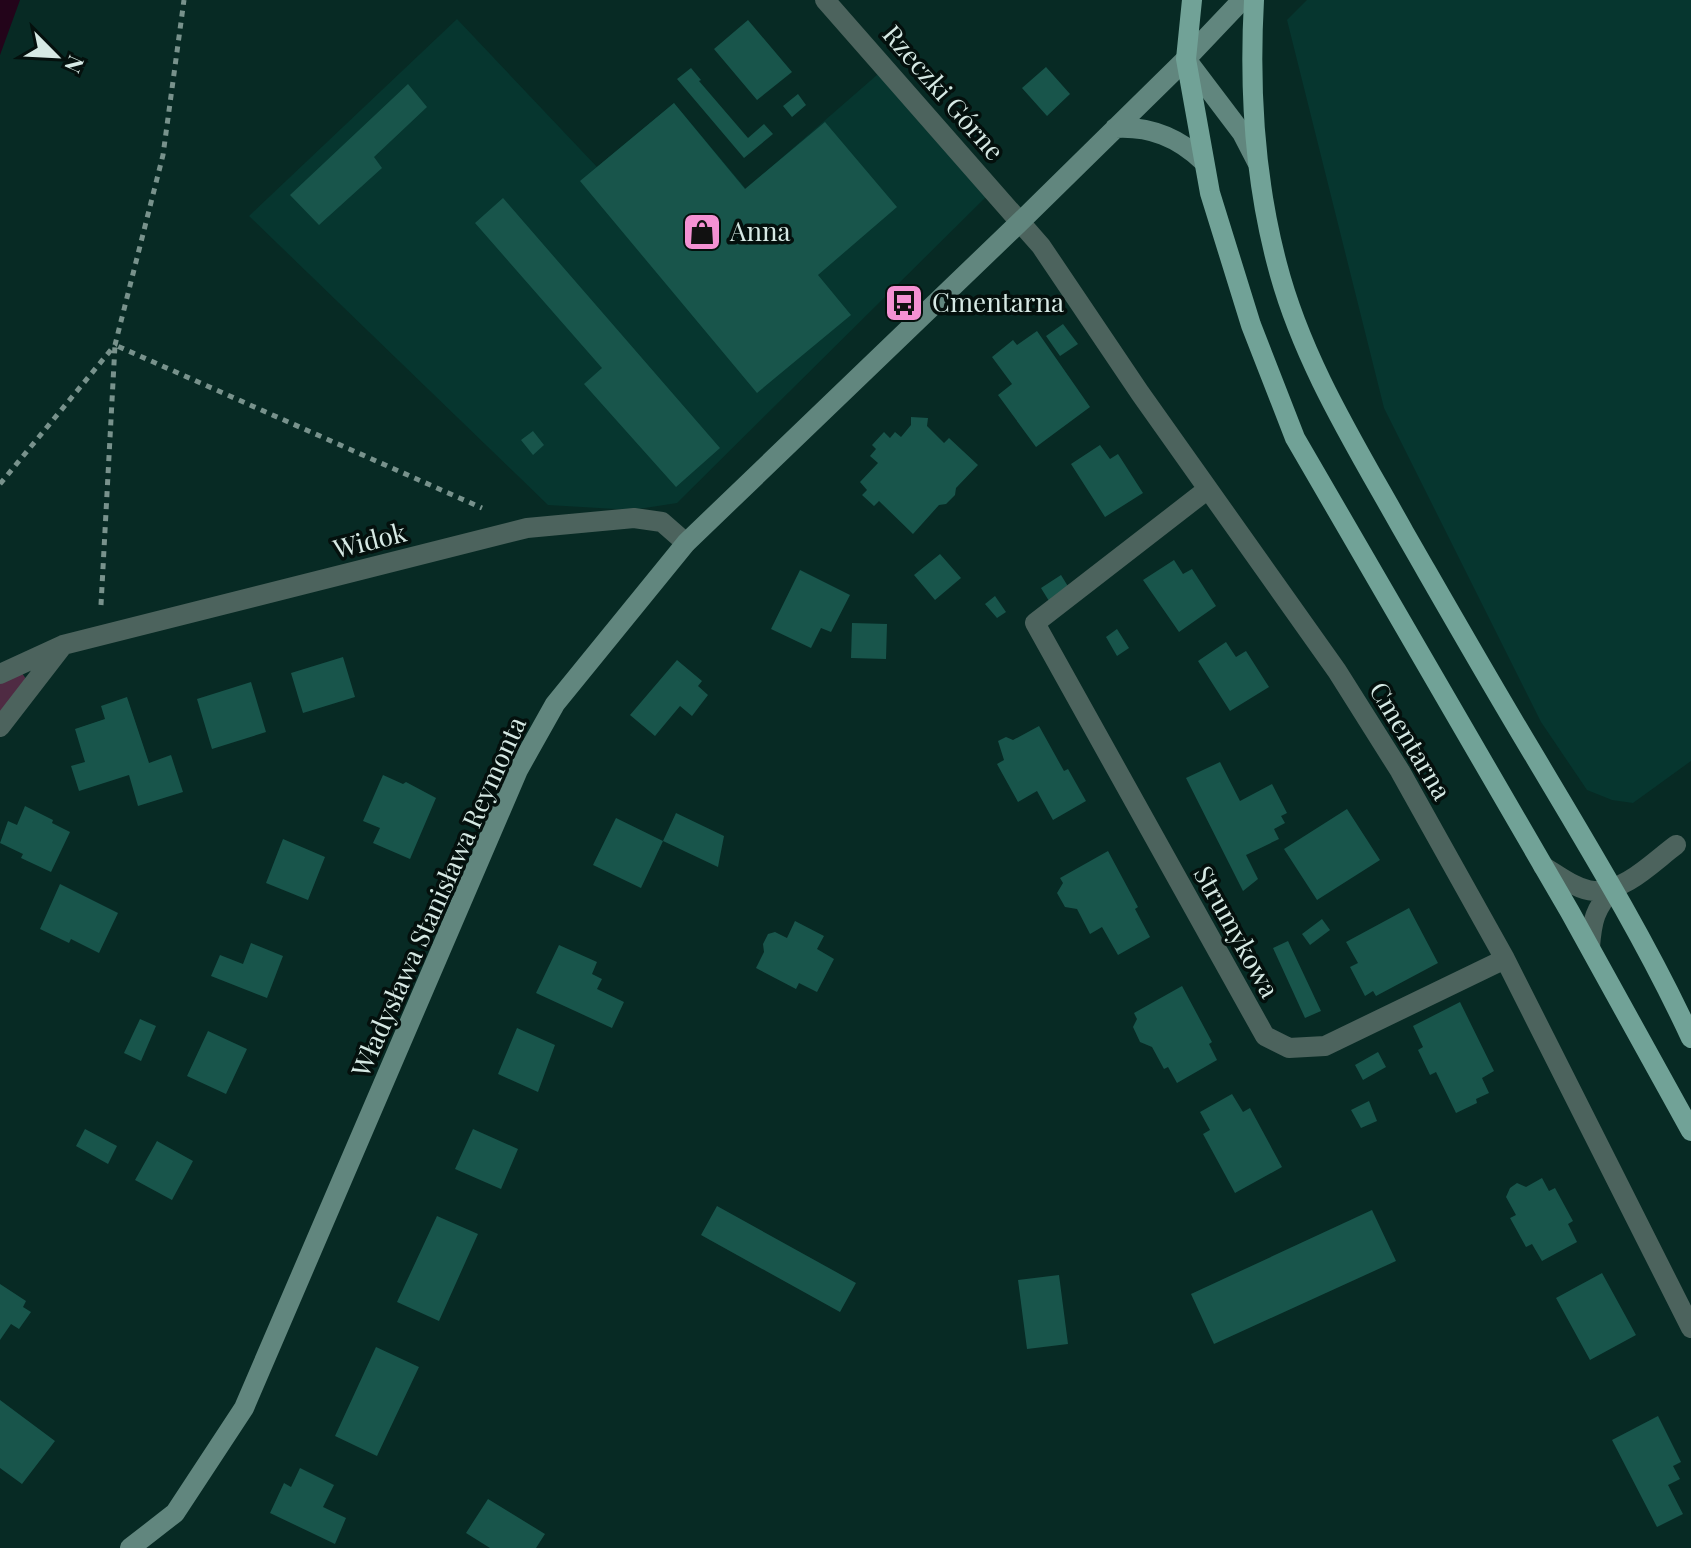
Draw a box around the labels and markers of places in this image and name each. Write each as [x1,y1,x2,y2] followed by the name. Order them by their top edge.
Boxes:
[681,211,723,253] shop icon: Anna
[729,213,790,248] place label: Anna
[883,282,925,324] bus stop icon: Cmentarna
[932,284,1064,319] place label: Cmentarna

